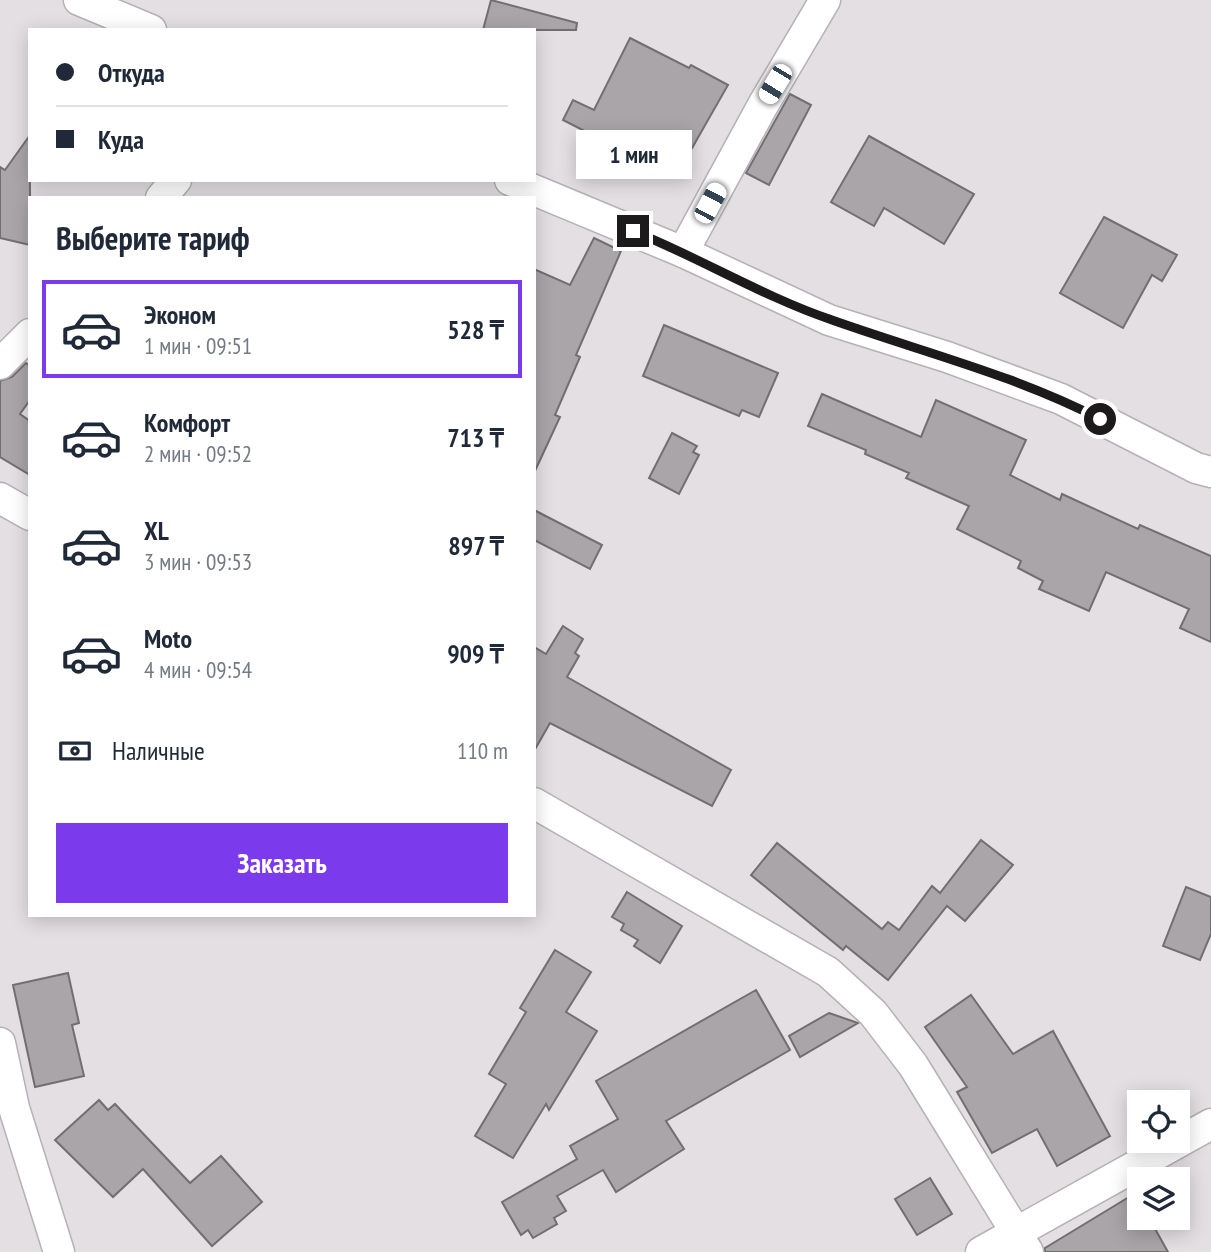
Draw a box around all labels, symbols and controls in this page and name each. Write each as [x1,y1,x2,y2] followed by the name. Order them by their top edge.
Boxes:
[98,56,165,89] text: Откуда
[756,61,795,107] car
[98,123,144,156] text: Куда
[575,130,691,178] callout: 1 мин
[609,140,659,169] text: 1 мин
[691,180,730,226] car
[617,215,649,247] route end
[56,217,250,259] text: Выберите тариф
[60,298,123,361] icon: car
[144,298,216,331] text: Эконом
[447,313,504,346] text: 528 ₸
[144,331,252,360] text: 1 мин · 09:51
[1084,403,1116,435] route start
[60,406,123,469] icon: car
[144,406,230,439] text: Комфорт
[447,421,504,454] text: 713 ₸
[144,439,252,468] text: 2 мин · 09:52
[60,514,123,577] icon: car
[144,514,169,547] text: XL
[448,529,504,562] text: 897 ₸
[144,547,252,576] text: 3 мин · 09:53
[60,622,123,685] icon: car
[144,622,192,655] text: Moto
[447,637,504,670] text: 909 ₸
[144,655,252,684] text: 4 мин · 09:54
[56,732,94,770] icon: cash
[112,734,205,767] text: Наличные
[457,736,508,765] text: 110 m
[56,823,508,903] button: Заказать
[1127,1090,1190,1230] map controls
[1127,1090,1190,1153] button: locate
[1127,1167,1190,1230] button: layers

